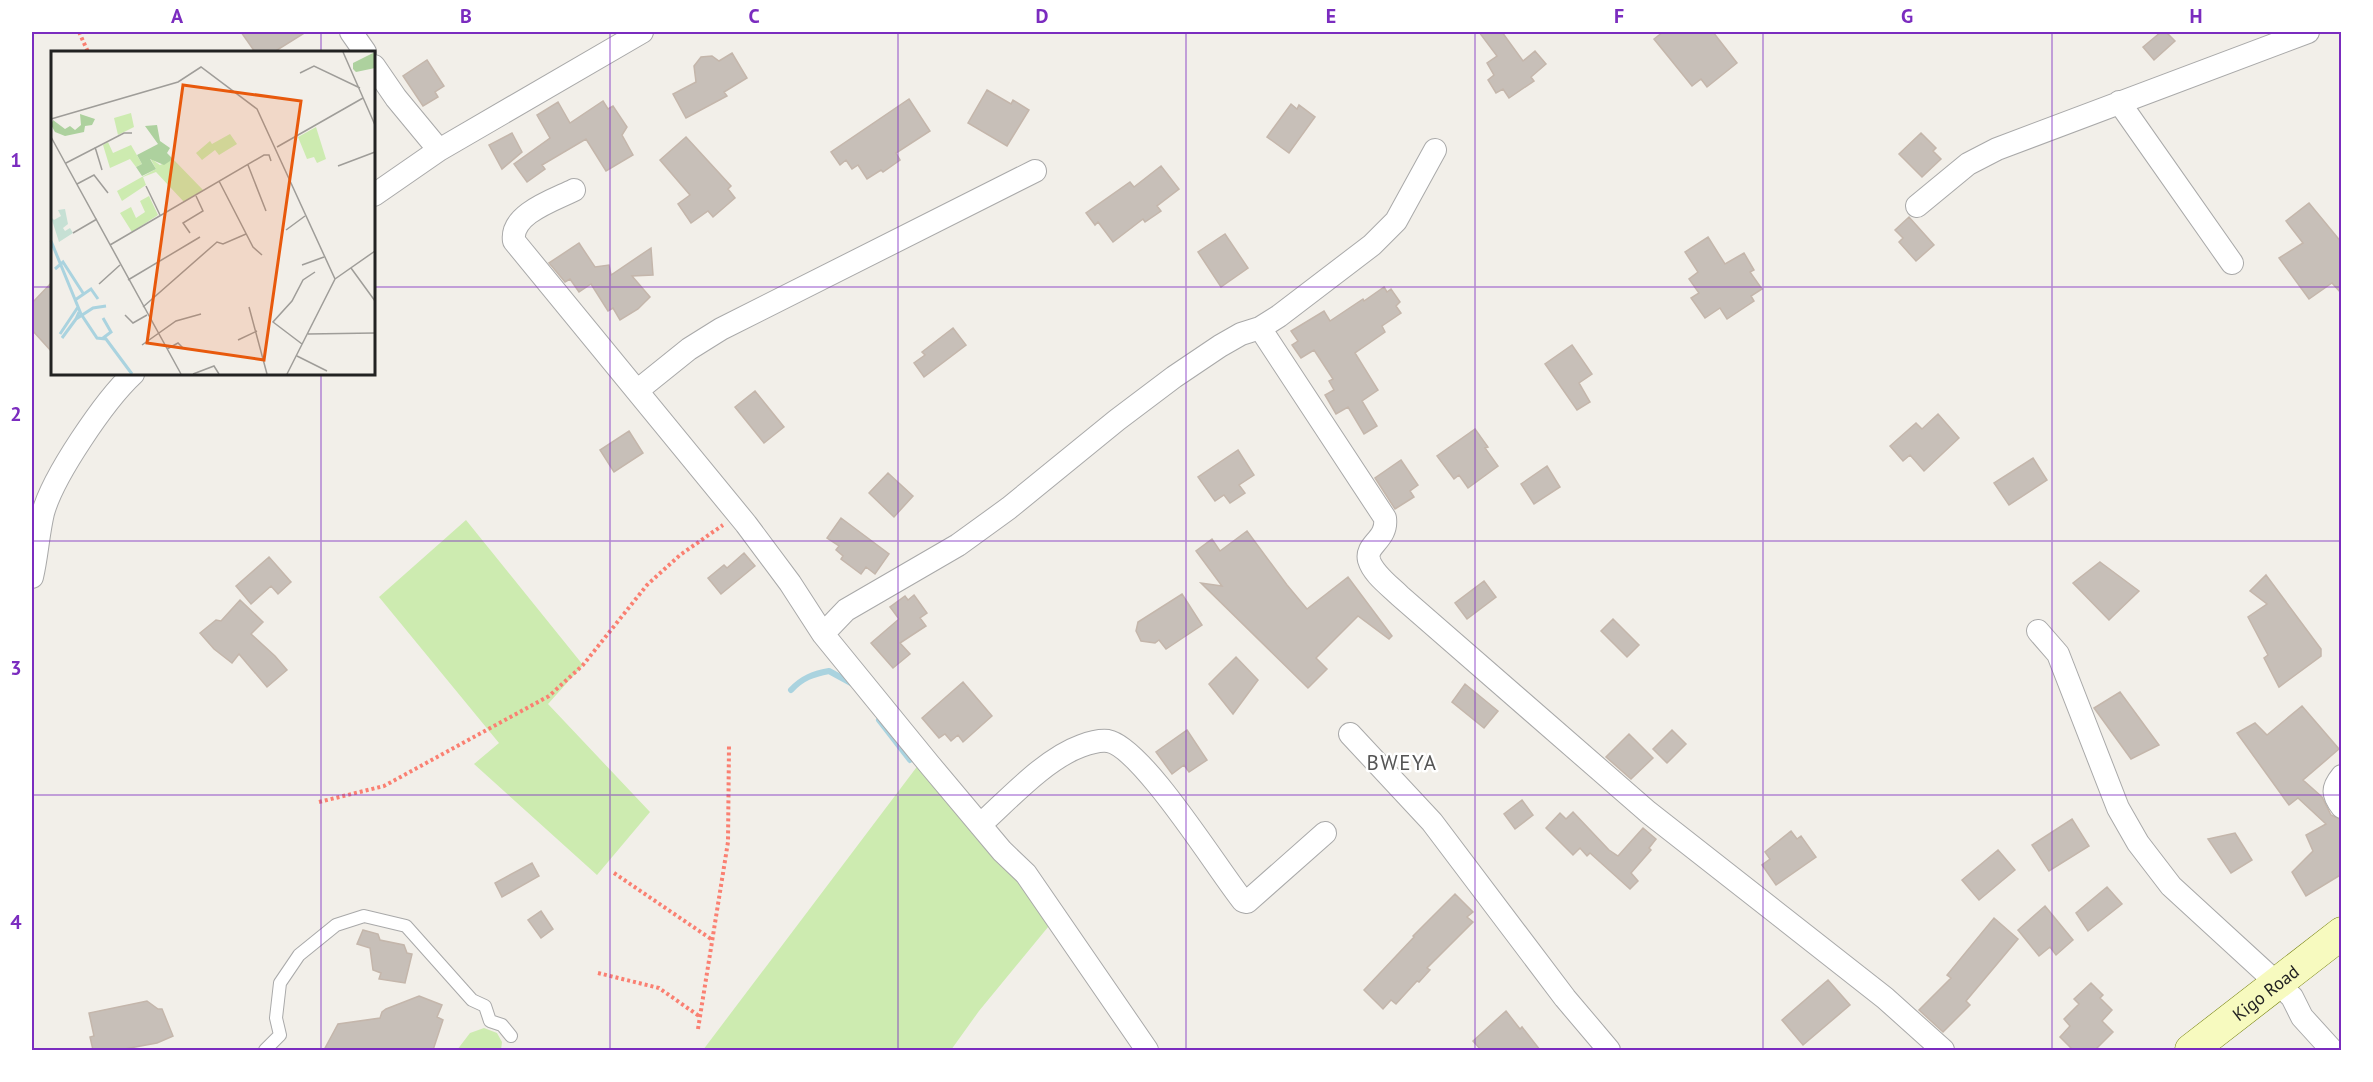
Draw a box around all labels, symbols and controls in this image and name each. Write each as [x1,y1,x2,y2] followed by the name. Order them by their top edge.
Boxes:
[171,3,184,29] text: A
[460,3,472,29] text: B
[748,3,760,29] text: C
[1036,3,1049,29] text: D
[1326,3,1336,29] text: E
[1614,3,1624,29] text: F
[1901,3,1913,29] text: G
[2189,3,2203,29] text: H
[51,51,375,375] inset map
[10,147,22,173] text: 1
[10,401,22,427] text: 2
[10,655,22,681] text: 3
[1367,749,1437,776] district label: BWEYA
[10,909,22,935] text: 4
[2227,959,2303,1025] street label: Kigo Road

